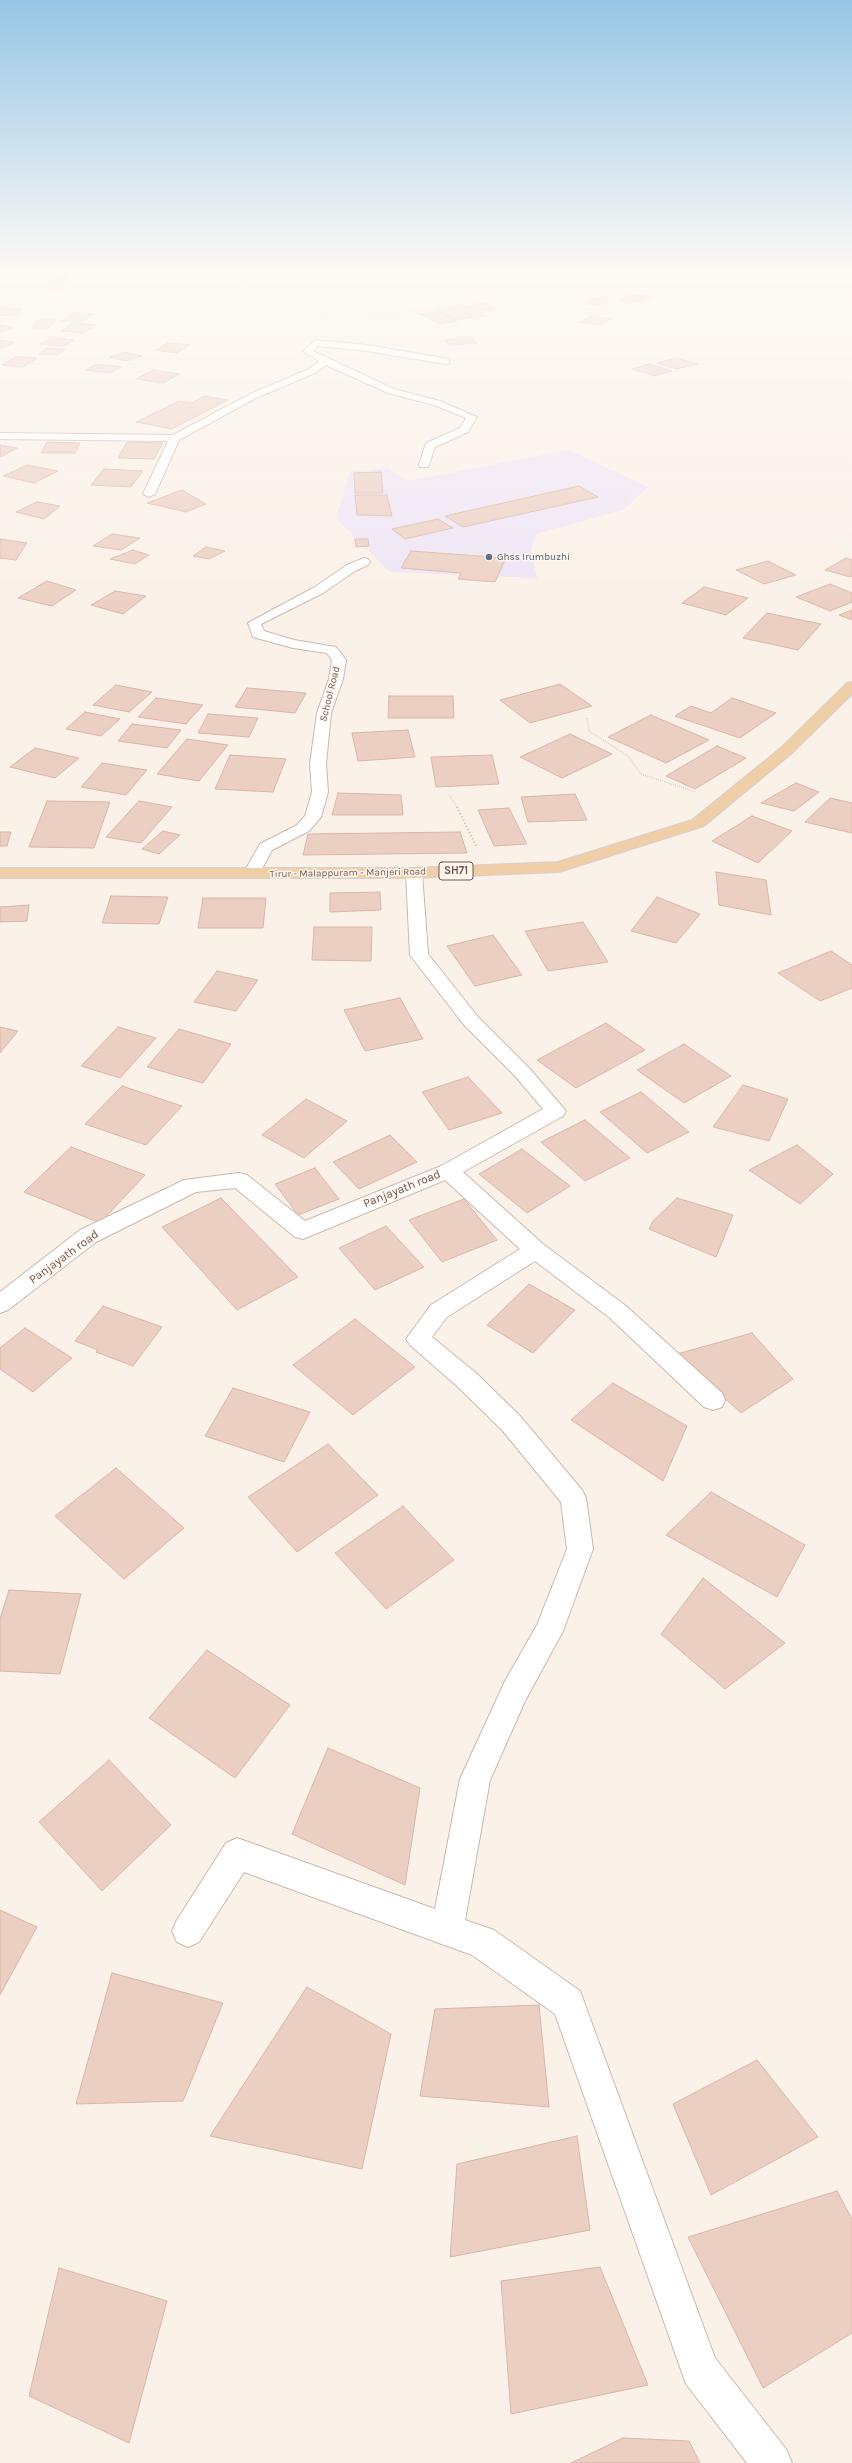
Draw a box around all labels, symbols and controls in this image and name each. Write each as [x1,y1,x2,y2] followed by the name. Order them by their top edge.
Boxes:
[497,551,570,563] place label: Ghss Irumbuzhi
[484,552,494,562] marker: Ghss Irumbuzhi
[317,665,343,723] street label: School Road
[439,862,473,880] road number: SH71
[270,866,426,880] street label: Tirur - Malappuram - Manjeri Road
[361,1167,443,1211] street label: Panjayath road
[26,1227,102,1287] street label: Panjayath road

